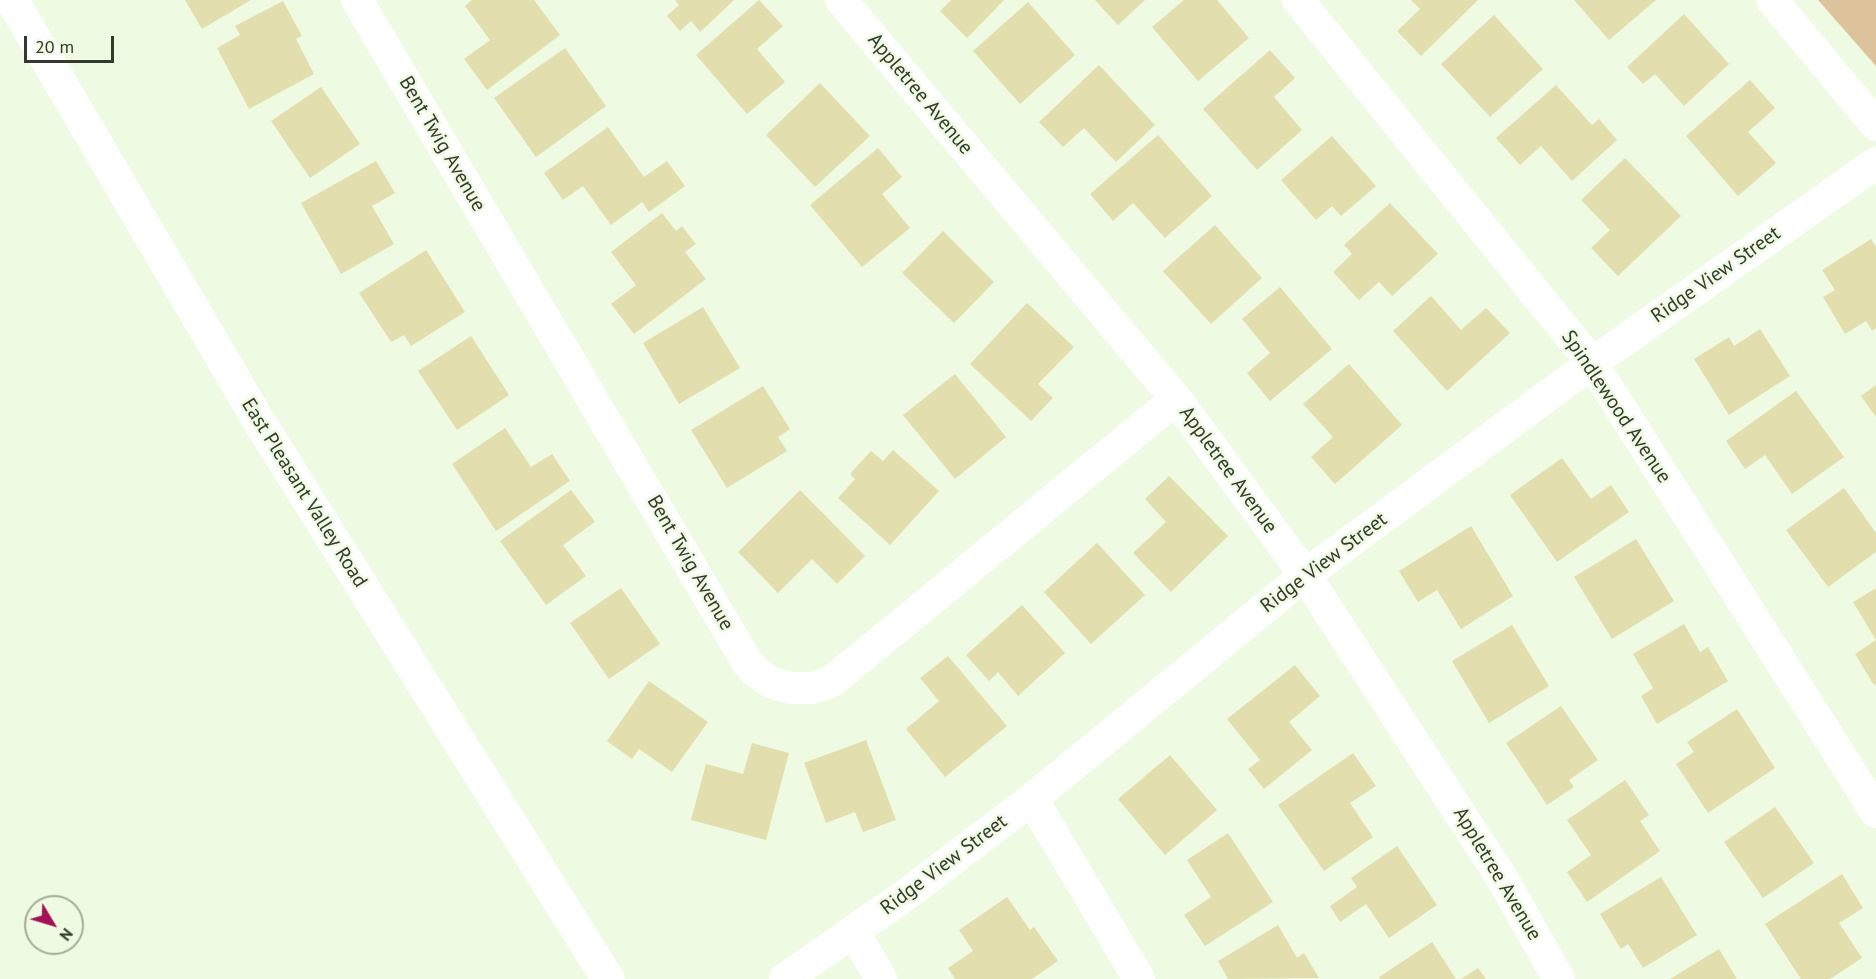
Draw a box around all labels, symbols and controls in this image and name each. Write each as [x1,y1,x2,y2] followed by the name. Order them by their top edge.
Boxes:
[27,24,117,62] scale bar
[862,29,978,159] street label: Appletree Avenue
[35,35,74,58] text: 20 m
[394,72,490,216] street label: Bent Twig Avenue
[1647,222,1785,328] street label: Ridge View Street
[1556,326,1676,488] street label: Spindlewood Avenue
[236,394,372,592] street label: East Pleasant Valley Road
[1174,402,1282,538] street label: Appletree Avenue
[642,491,738,635] street label: Bent Twig Avenue
[1256,508,1392,618] street label: Ridge View Street
[1448,803,1546,945] street label: Appletree Avenue
[876,810,1012,920] street label: Ridge View Street
[24,895,84,955] north arrow
[55,925,78,945] text: N

